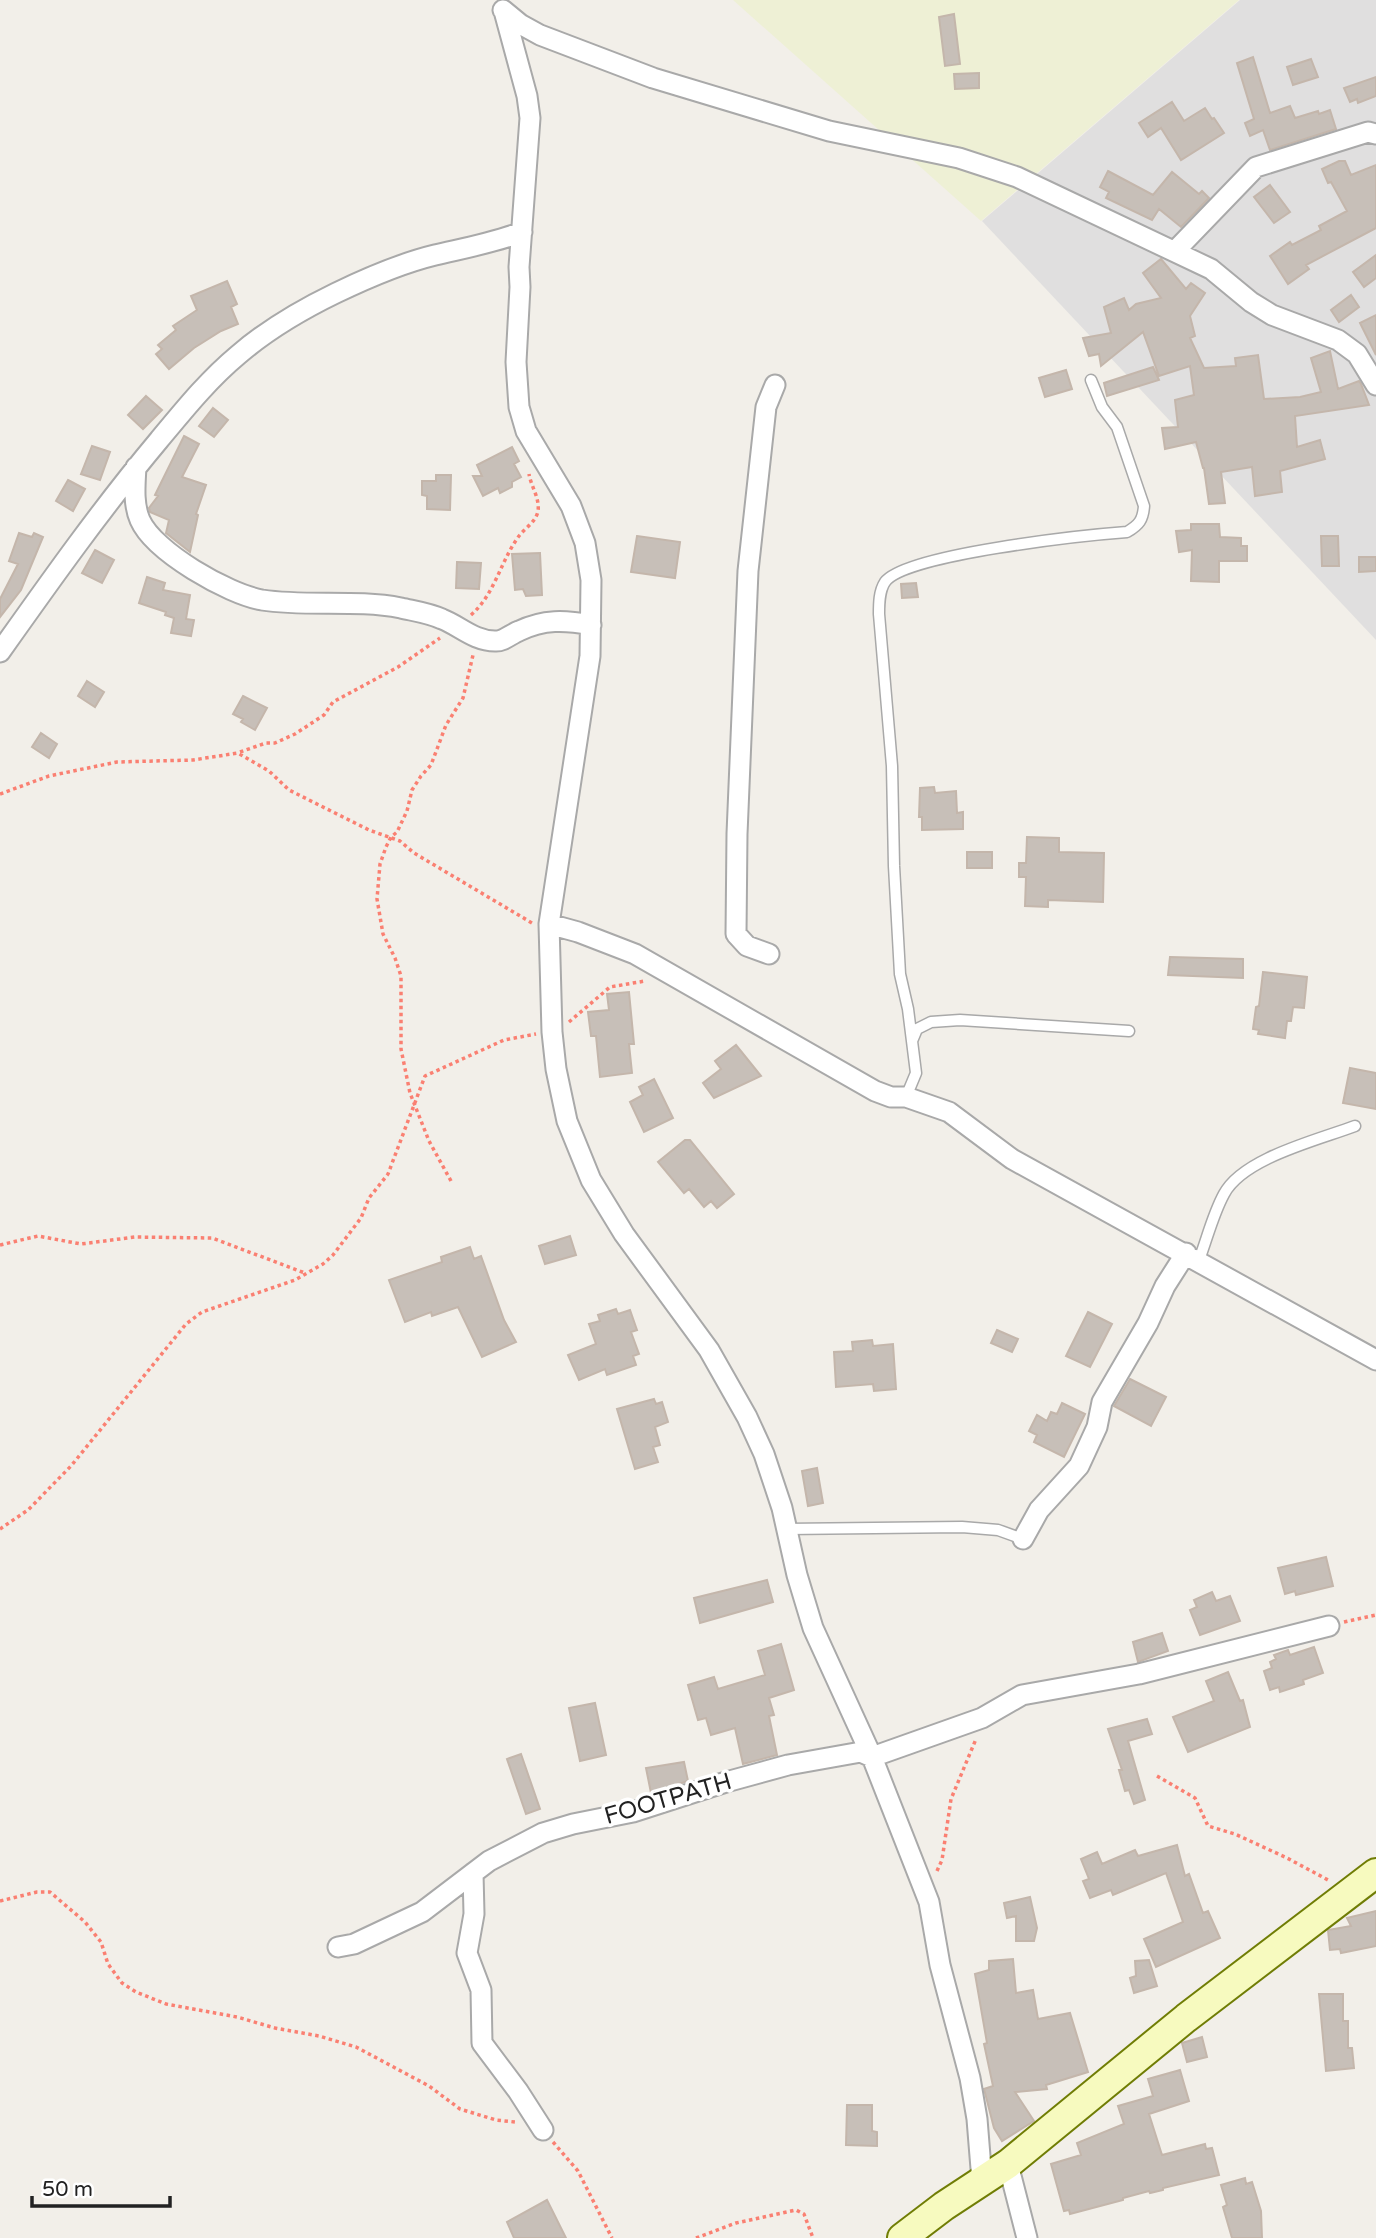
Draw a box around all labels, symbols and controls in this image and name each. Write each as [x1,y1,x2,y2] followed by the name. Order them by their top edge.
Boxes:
[601,1767,735,1831] street label: FOOTPATH
[32,2164,170,2208] scale bar
[42,2177,93,2202] text: 50 m

